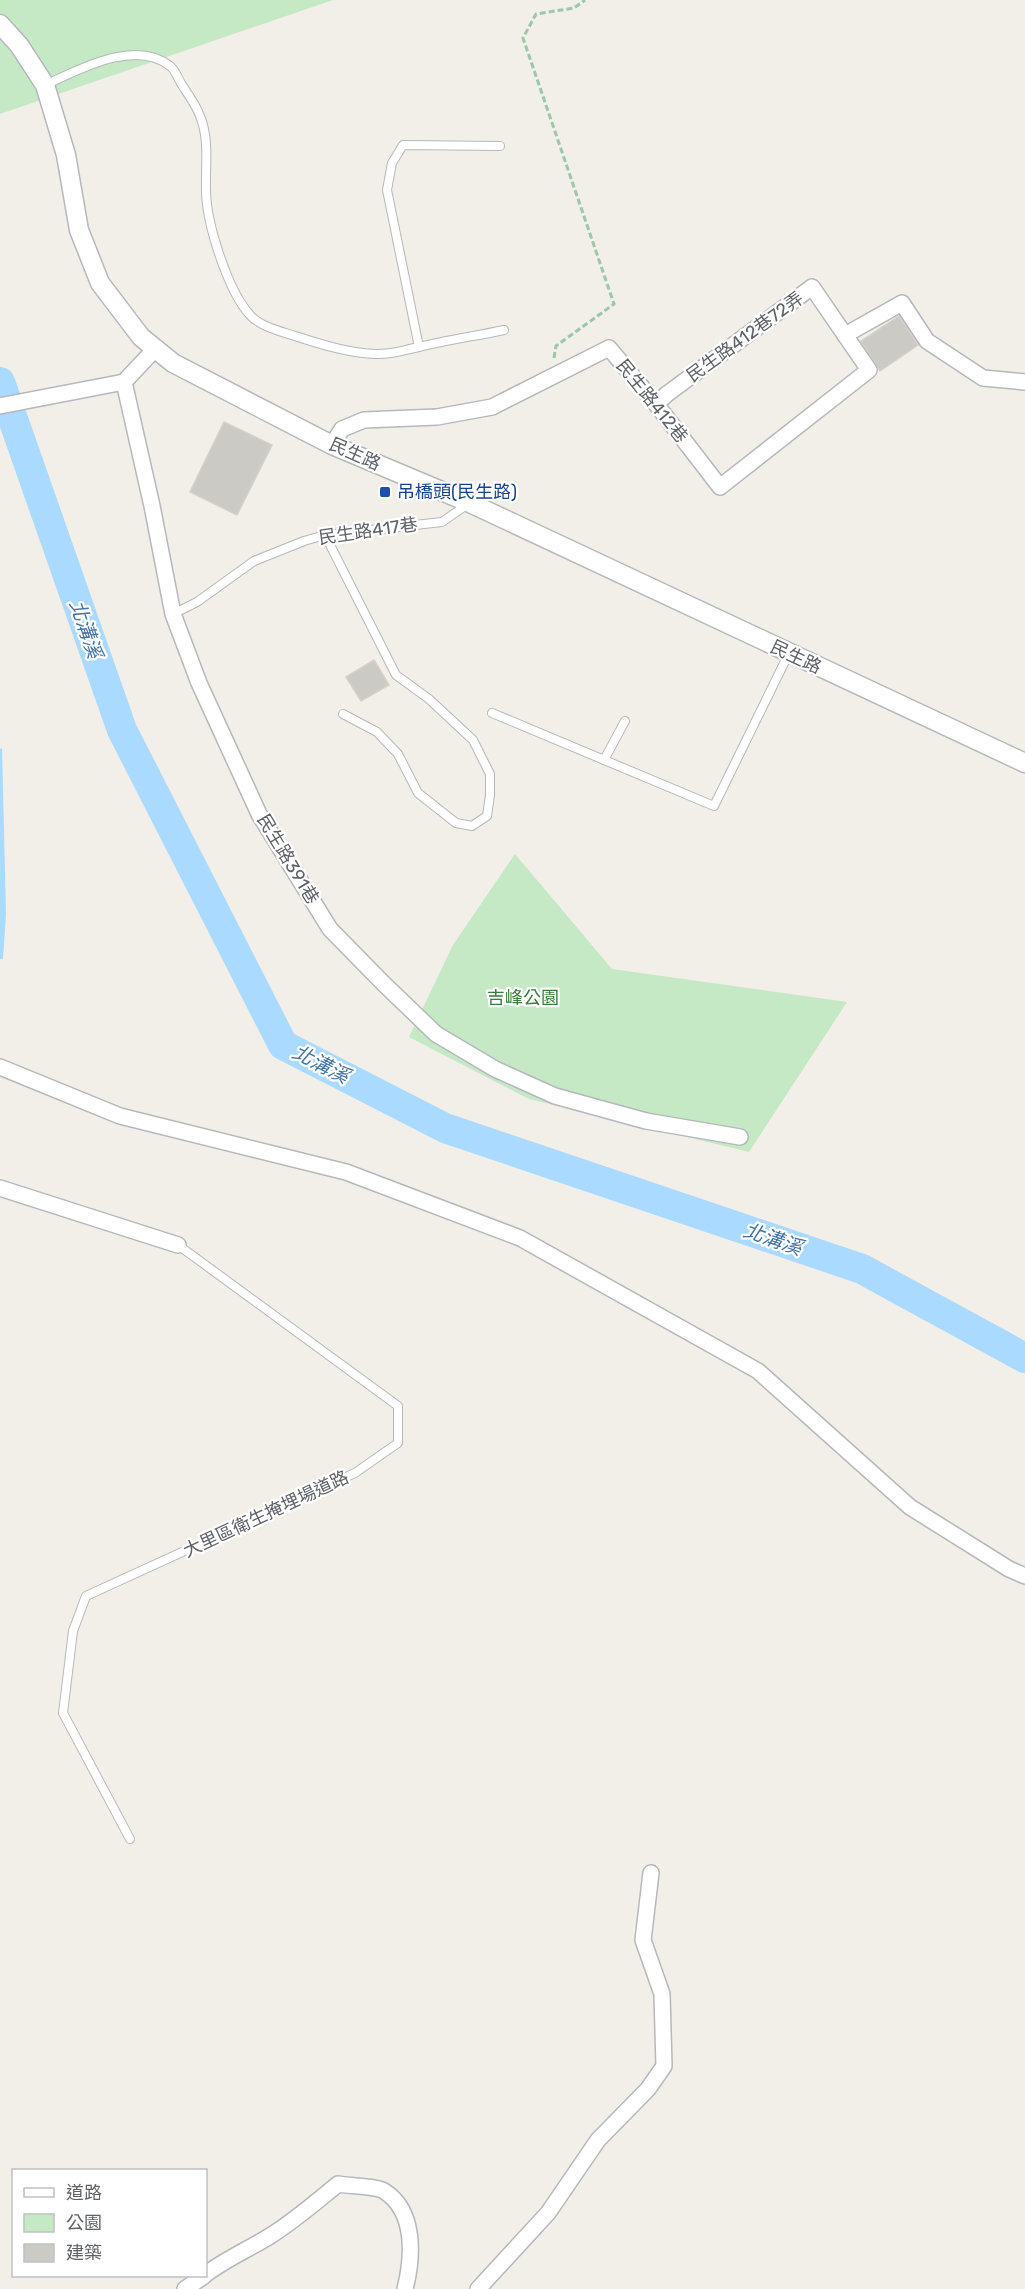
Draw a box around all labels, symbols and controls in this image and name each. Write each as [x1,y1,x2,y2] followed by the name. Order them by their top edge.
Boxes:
[682,287,808,387] street label: 民生路412巷72弄
[612,355,692,447] street label: 民生路412巷
[326,433,384,475] street label: 民生路
[397,481,517,503] place label: 吊橋頭(民生路)
[378,485,392,499] marker: 吊橋頭(民生路)
[317,513,419,549] street label: 民生路417巷
[65,597,108,664] water label: 北溝溪
[767,636,825,678] street label: 民生路
[253,810,323,908] street label: 民生路391巷
[487,987,559,1009] park label: 吉峰公園
[289,1040,356,1090] water label: 北溝溪
[741,1218,808,1261] water label: 北溝溪
[180,1466,352,1562] street label: 大里區衛生掩埋場道路
[12,2169,207,2277] legend
[66,2182,102,2204] text: 道路
[66,2212,102,2234] text: 公園
[66,2242,102,2264] text: 建築

